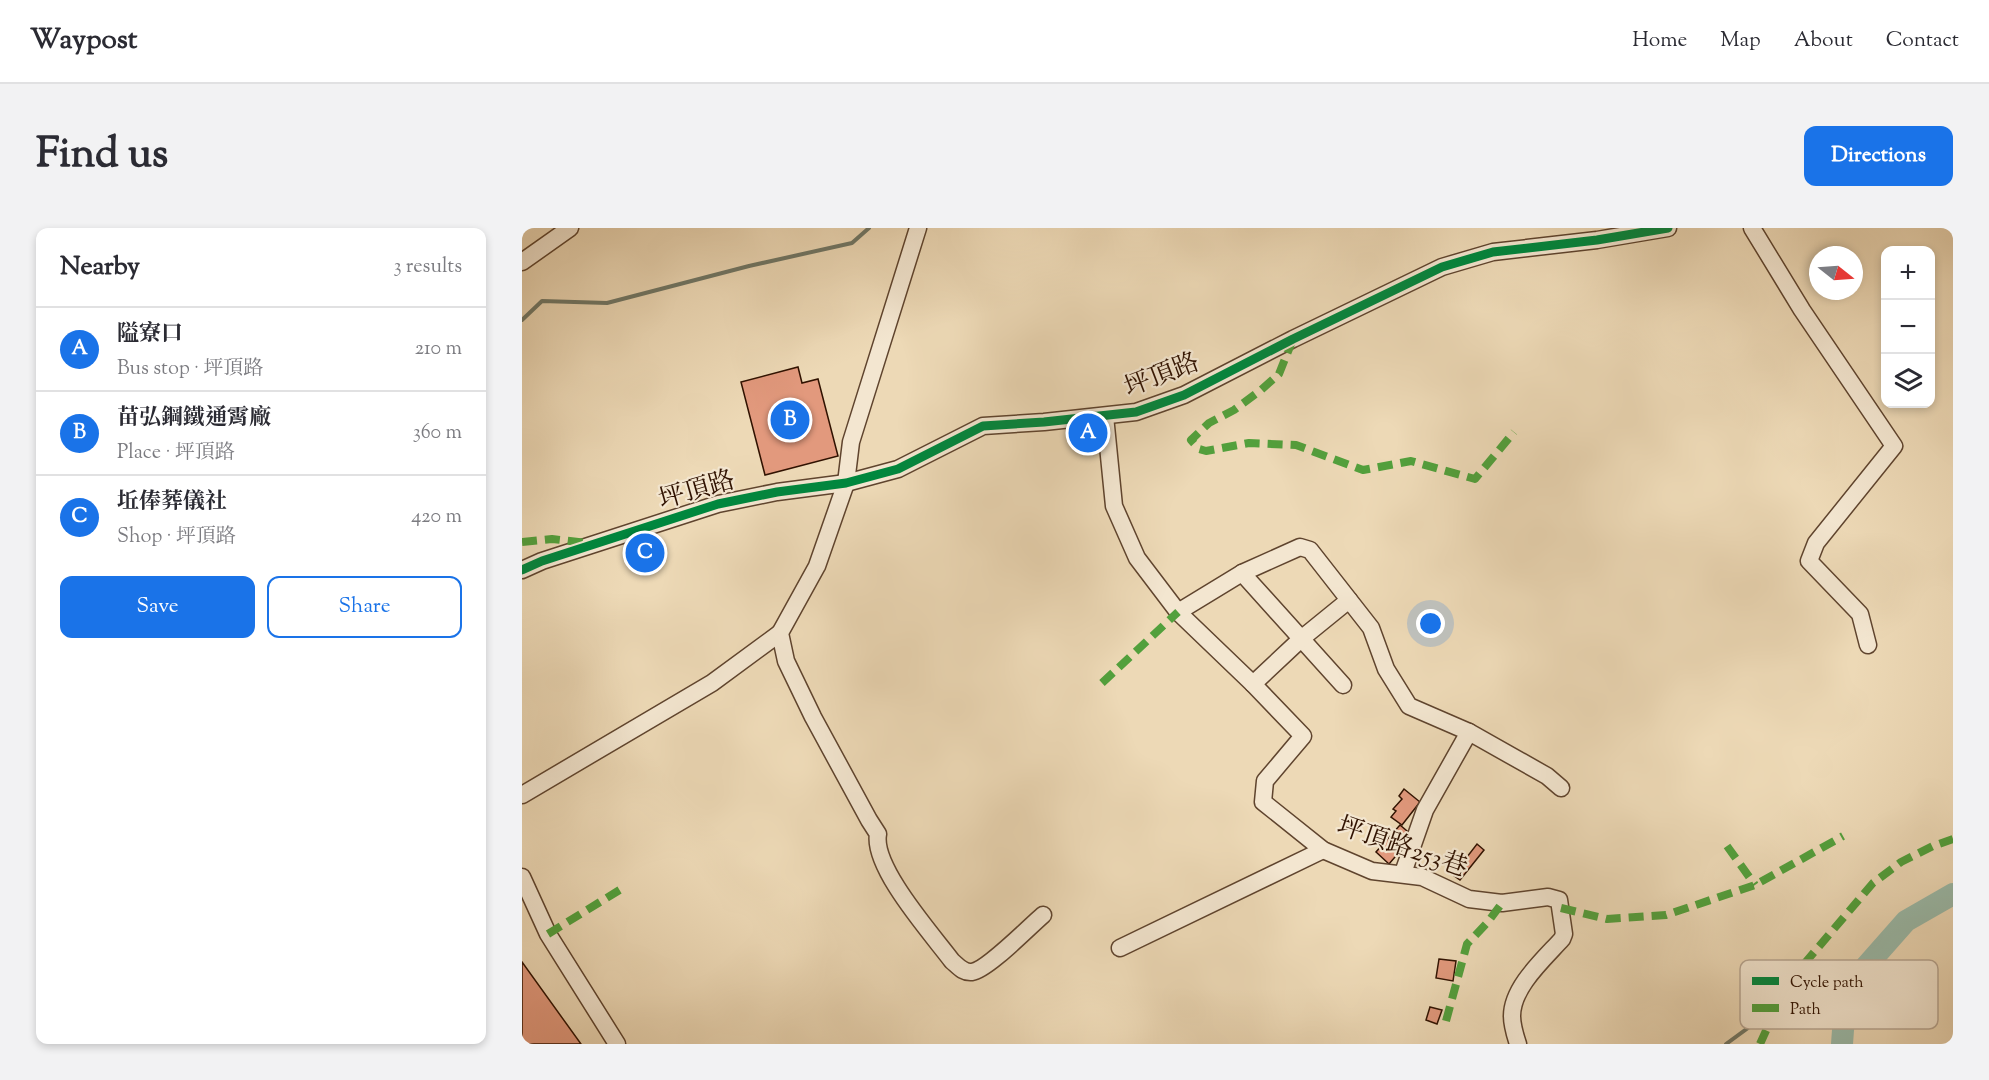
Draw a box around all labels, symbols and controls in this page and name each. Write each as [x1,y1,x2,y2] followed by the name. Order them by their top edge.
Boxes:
[30,21,137,61] text: Waypost
[1632,26,1687,56] text: Home
[1720,26,1761,56] text: Map
[1794,26,1853,56] text: About
[1886,26,1959,56] text: Contact
[36,126,168,186] text: Find us
[1804,126,1953,186] button: Directions
[1809,246,1863,300] north arrow
[1881,246,1935,408] map controls
[1881,246,1935,300] button: +
[60,249,140,286] text: Nearby
[393,253,462,282] text: 3 results
[1881,300,1935,354] button: −
[117,319,183,351] text: 隘寮口
[71,335,88,364] text: A
[415,335,462,364] text: 210 m
[1119,345,1205,407] street label: 坪頂路
[1881,354,1935,408] button: layers
[117,355,263,384] text: Bus stop · 坪頂路
[770,398,810,442] pin: B
[117,403,271,435] text: 苗弘鋼鐵通霄廠
[1068,410,1108,456] pin: A
[73,419,86,448] text: B
[413,419,462,448] text: 360 m
[117,439,235,468] text: Place · 坪頂路
[654,462,740,520] street label: 坪頂路
[117,487,227,519] text: 坵俸葬儀社
[71,503,88,532] text: C
[411,503,462,532] text: 420 m
[117,523,236,552] text: Shop · 坪頂路
[626,530,664,576] pin: C
[60,576,255,638] button: Save
[267,576,462,638] button: Share
[1416,609,1445,638] your location
[1332,808,1472,888] street label: 坪頂路253巷
[1740,960,1938,1029] legend
[1790,972,1864,995] text: Cycle path
[1790,999,1821,1022] text: Path

